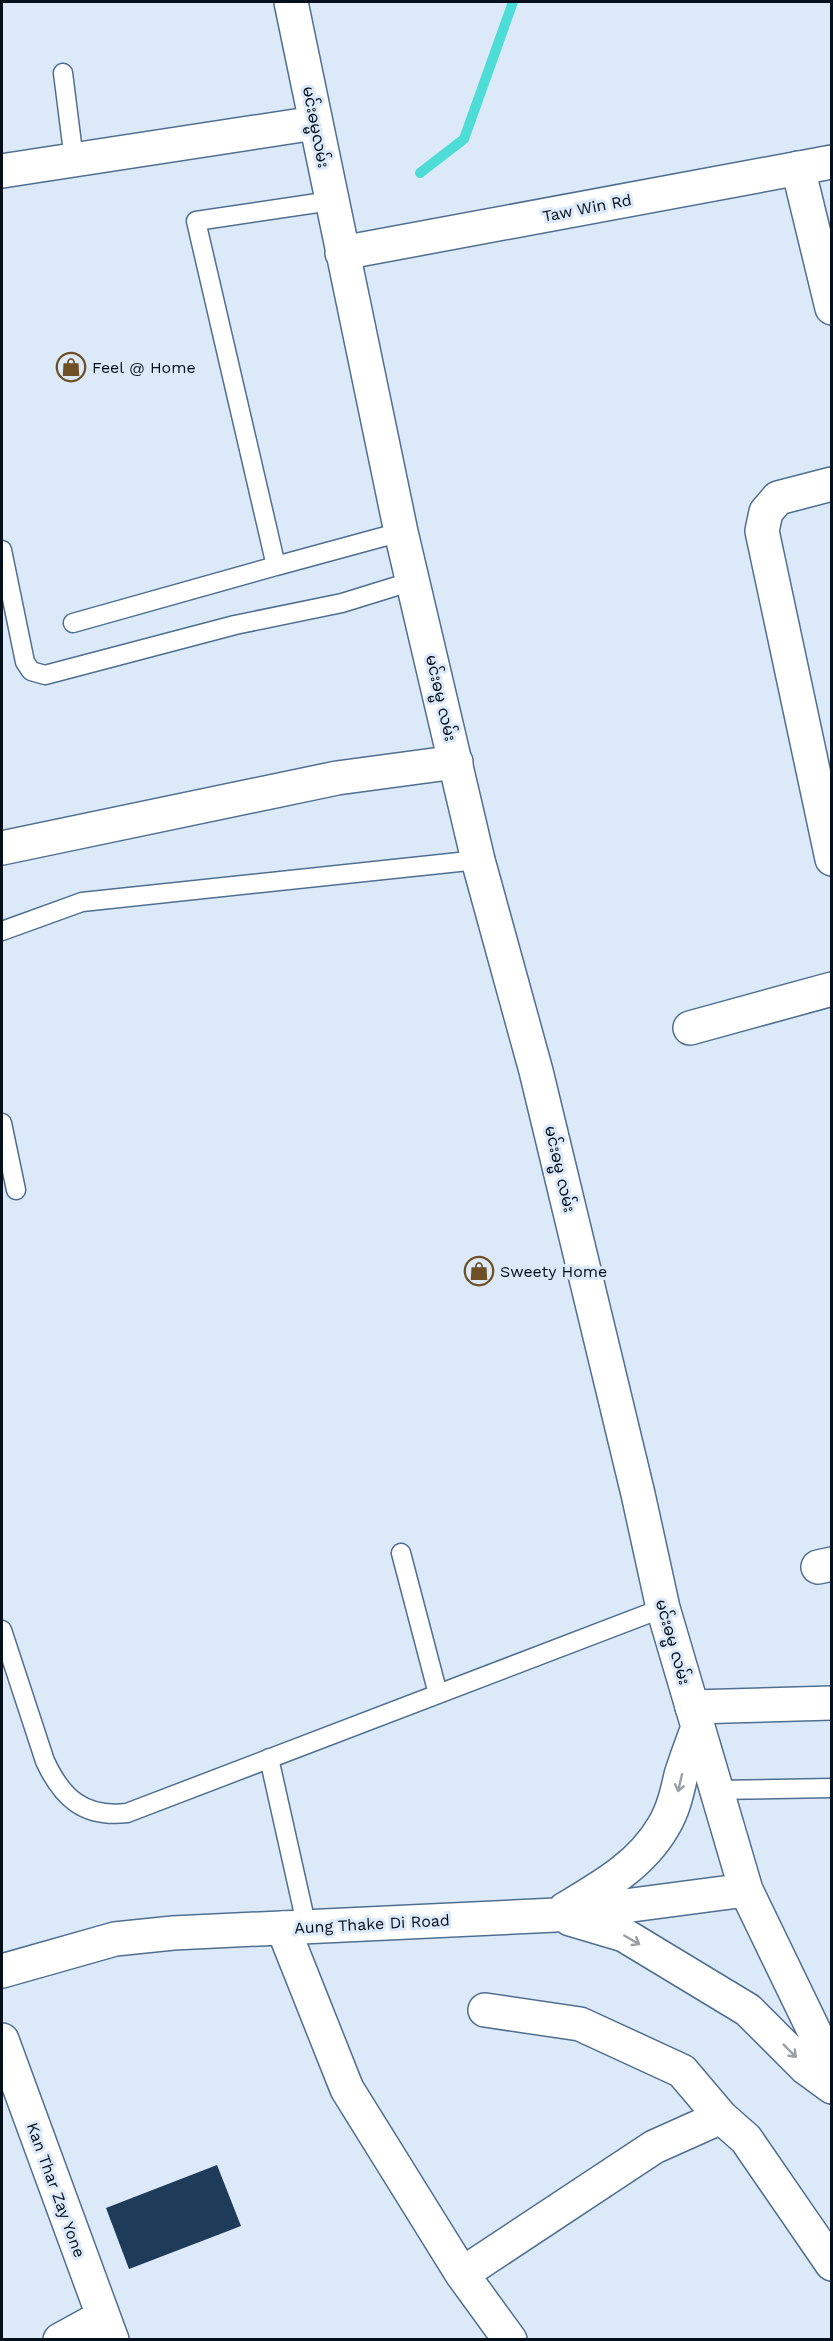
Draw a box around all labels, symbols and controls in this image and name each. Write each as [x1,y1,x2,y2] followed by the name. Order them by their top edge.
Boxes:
[294,84,335,170] street label: မင်းဓမ္မလမ်း
[541,190,633,226] street label: Taw Win Rd
[55,351,87,383] shop icon: Feel @ Home
[92,358,196,377] place label: Feel @ Home
[418,652,462,744] street label: မင်းဓမ္မ လမ်း
[537,1123,581,1215] street label: မင်းဓမ္မ လမ်း
[463,1255,495,1287] shop icon: Sweety Home
[500,1262,607,1281] place label: Sweety Home
[647,1596,696,1688] street label: မင်းဓမ္မ လမ်း
[673,1773,685,1792] one-way arrow
[294,1910,450,1938] street label: Aung Thake Di Road
[623,1934,640,1946] one-way arrow
[782,2044,797,2059] one-way arrow
[23,2120,89,2260] street label: Kan Thar Zay Yone

